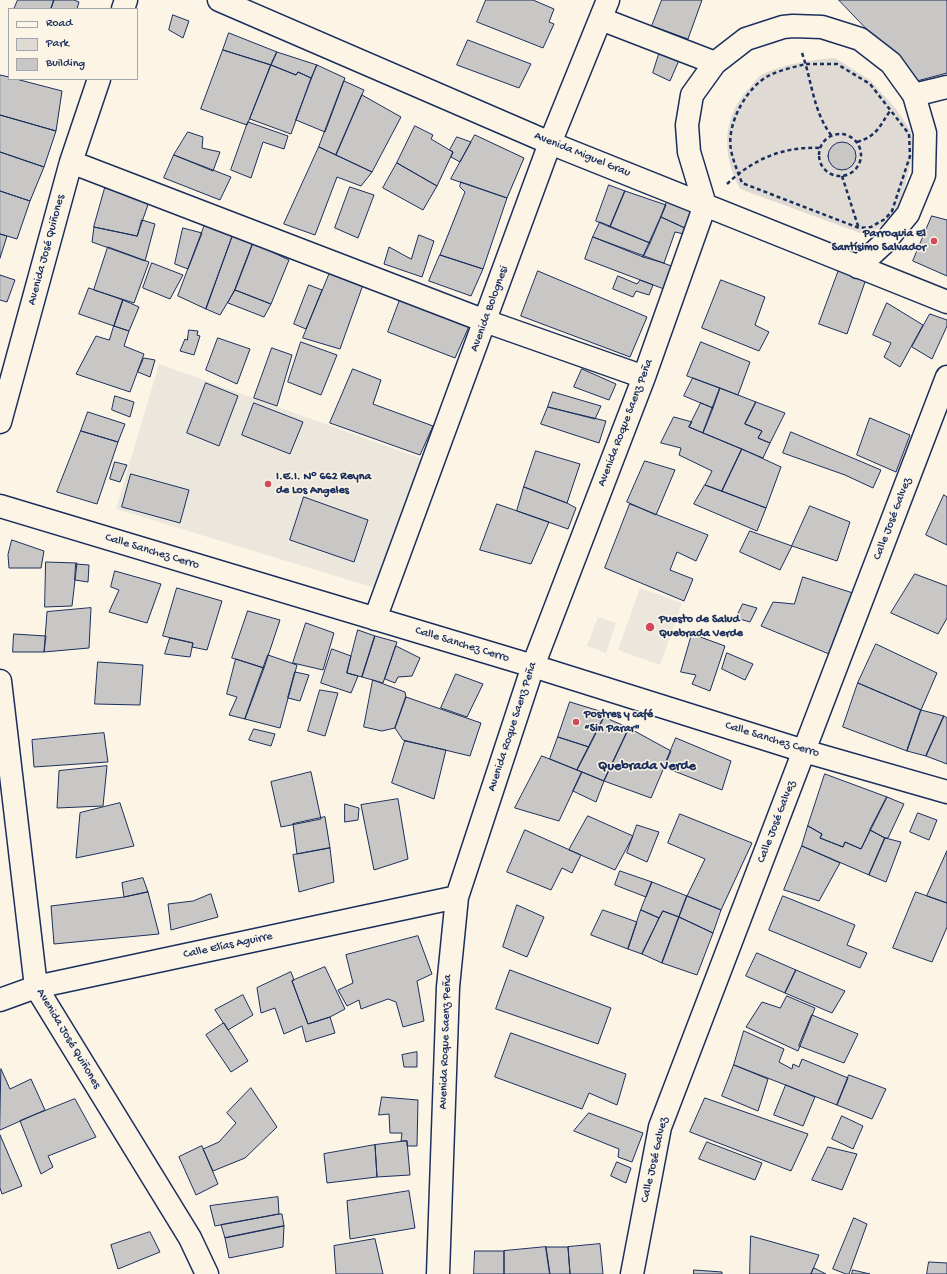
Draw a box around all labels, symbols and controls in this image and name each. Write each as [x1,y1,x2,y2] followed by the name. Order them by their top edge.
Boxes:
[8,8,138,80] legend
[46,17,72,31] text: Road
[46,37,69,51] text: Park
[46,57,85,71] text: Building
[532,129,632,181] street label: Avenida Miguel Grau
[25,193,69,307] street label: Avenida José Quiñones
[832,227,926,255] place label: Parroquia El Santísimo Salvador
[929,236,939,246] marker: Parroquia El Santísimo Salvador
[468,264,512,354] street label: Avenida Bolognesi
[595,357,657,489] street label: Avenida Roque Saenz Peña
[276,470,371,498] place label: I.E.I. N° 662 Reyna de Los Angeles
[871,476,915,562] street label: Calle José Galvez
[263,479,273,489] marker: I.E.I. N° 662 Reyna de Los Angeles
[103,531,201,573] street label: Calle Sanchez Cerro
[659,613,743,641] place label: Puesto de Salud Quebrada Verde
[644,621,656,633] marker: Puesto de Salud Quebrada Verde
[413,624,511,666] street label: Calle Sanchez Cerro
[485,660,541,794] street label: Avenida Roque Saenz Peña
[584,708,653,736] place label: Postres y café “Sin Parar"
[571,717,581,727] marker: Postres y café “Sin Parar"
[723,719,821,761] street label: Calle Sanchez Cerro
[598,759,696,775] district label: Quebrada Verde
[755,779,799,865] street label: Calle José Galvez
[182,930,274,962] street label: Calle Elías Aguirre
[436,974,456,1110] street label: Avenida Roque Saenz Peña
[32,986,104,1092] street label: Avenida José Quiñones
[638,1116,672,1204] street label: Calle José Galvez

